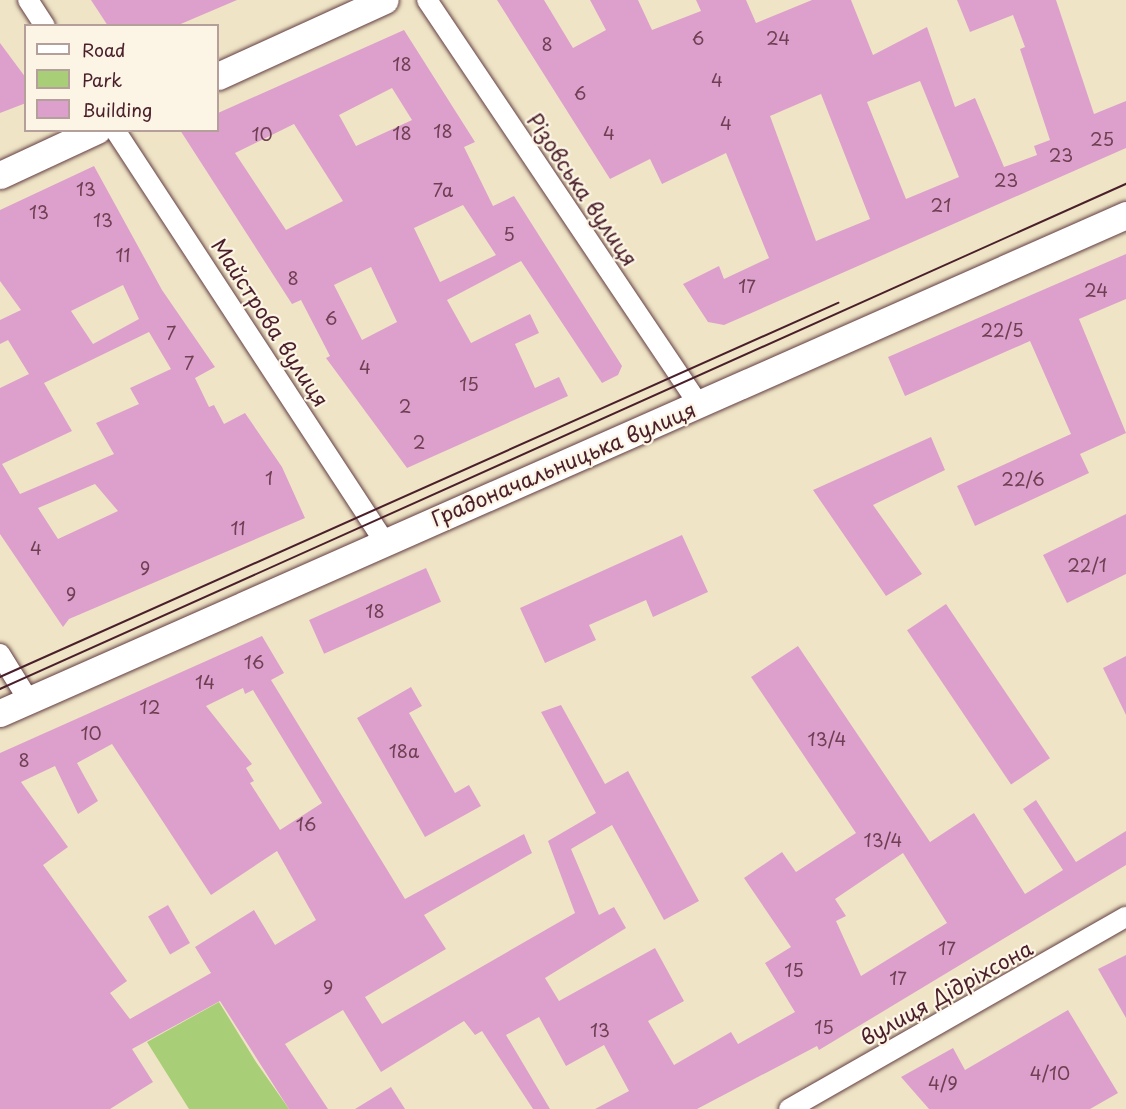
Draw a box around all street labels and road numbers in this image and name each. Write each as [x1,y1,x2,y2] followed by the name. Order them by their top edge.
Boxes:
[522,107,644,271] street label: Різовська вулиця
[207,233,335,411] street label: Майстрова вулиця
[427,396,699,530] street label: Градоначальницька вулиця
[856,934,1036,1050] street label: вулиця Дідріхсона

